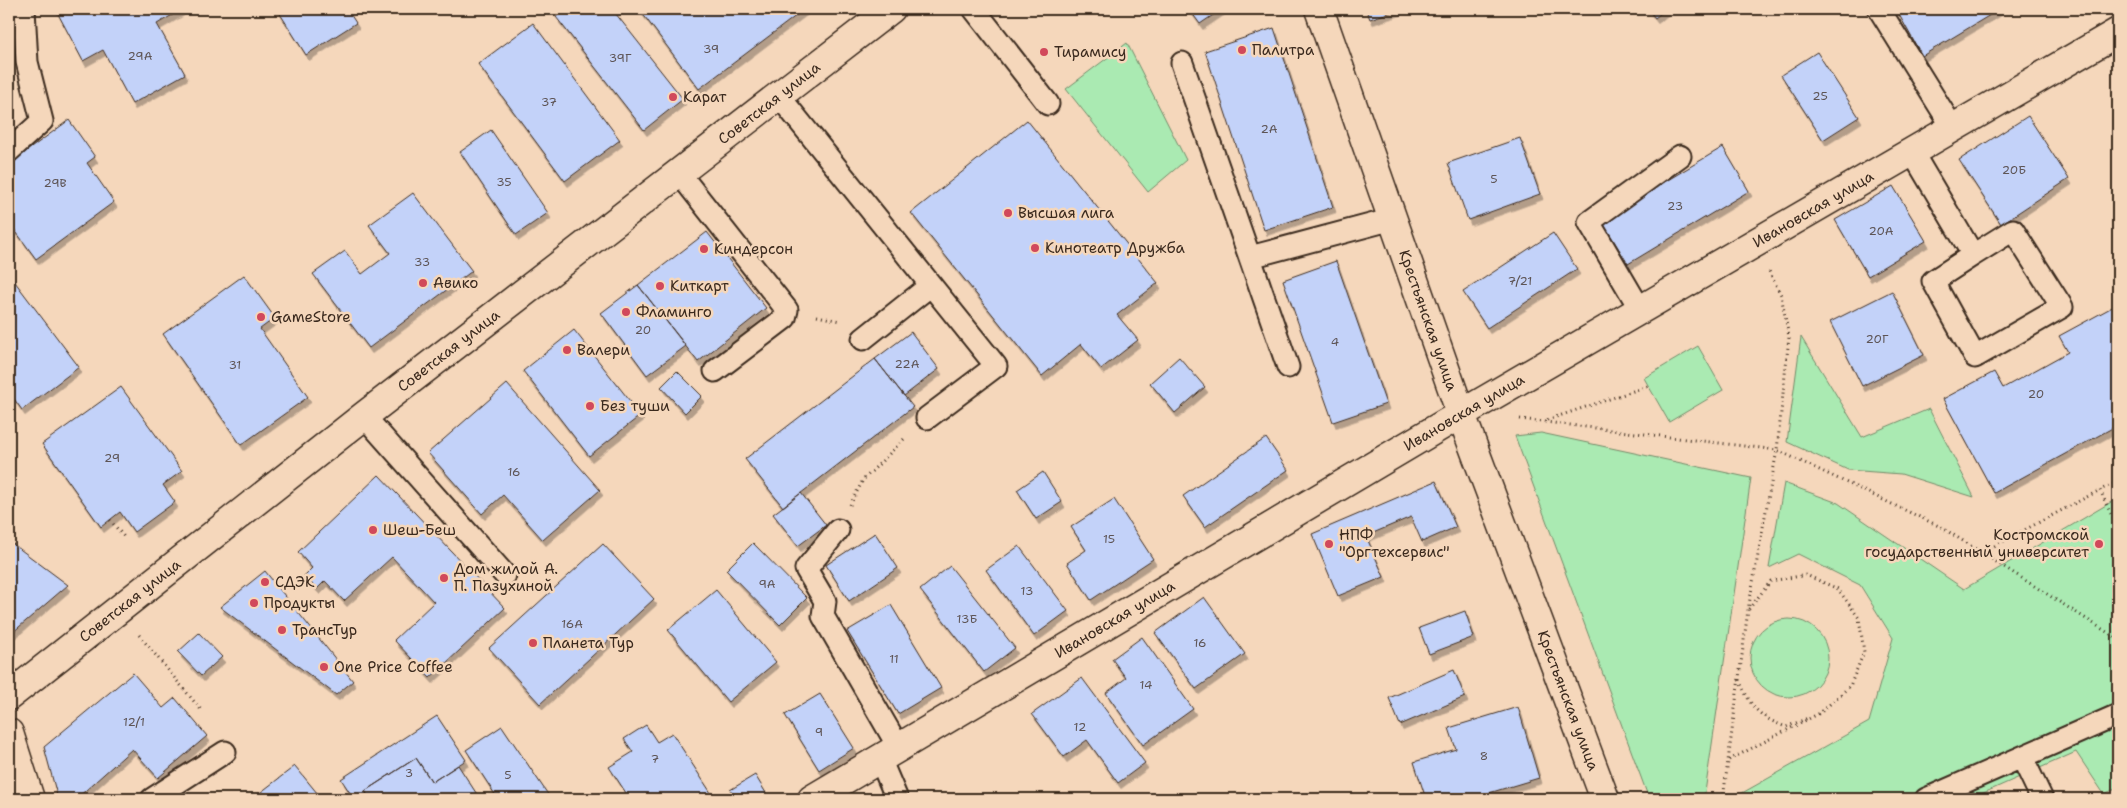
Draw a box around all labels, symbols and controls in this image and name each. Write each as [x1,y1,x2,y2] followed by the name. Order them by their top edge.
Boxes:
[1252,40,1315,60] place label: Палитра
[703,41,719,57] house number: 39
[1054,42,1126,62] place label: Тирамису
[1236,44,1248,56] marker: Палитра
[1038,46,1050,58] marker: Тирамису
[128,48,153,64] house number: 29А
[609,50,632,66] house number: 39Г
[714,57,825,149] street label: Советская улица
[683,87,727,107] place label: Карат
[1812,88,1828,104] house number: 25
[667,91,679,103] marker: Карат
[541,94,557,110] house number: 37
[1260,121,1278,137] house number: 2А
[2002,162,2026,178] house number: 20Б
[1749,166,1878,252] street label: Ивановская улица
[1490,171,1498,187] house number: 5
[496,174,512,190] house number: 35
[43,175,67,191] house number: 29В
[1667,198,1683,214] house number: 23
[1018,203,1115,223] place label: Высшая лига
[1002,207,1014,219] marker: Высшая лига
[1868,223,1894,239] house number: 20А
[1045,238,1186,258] place label: Кинотеатр Дружба
[714,239,793,259] place label: Киндерсон
[1029,242,1041,254] marker: Кинотеатр Дружба
[698,243,710,255] marker: Киндерсон
[1394,247,1462,394] street label: Крестьянская улица
[414,254,430,270] house number: 33
[433,273,478,293] place label: Авико
[1508,273,1532,289] house number: 7/21
[670,276,729,296] place label: Киткарт
[417,277,429,289] marker: Авико
[654,280,666,292] marker: Киткарт
[636,302,712,322] place label: Фламинго
[393,304,504,397] street label: Советская улица
[620,306,632,318] marker: Фламинго
[271,307,351,327] place label: GameStore
[255,311,267,323] marker: GameStore
[635,322,651,338] house number: 20
[1866,331,1889,347] house number: 20Г
[1331,334,1339,350] house number: 4
[577,340,630,360] place label: Валери
[561,344,573,356] marker: Валери
[895,356,920,372] house number: 22А
[229,357,241,373] house number: 31
[1400,369,1529,456] street label: Ивановская улица
[2028,386,2044,402] house number: 20
[600,396,670,416] place label: Без туши
[584,400,596,412] marker: Без туши
[104,450,120,466] house number: 29
[507,464,521,480] house number: 16
[383,520,456,540] place label: Шеш-Беш
[367,524,379,536] marker: Шеш-Беш
[1339,525,1450,562] place label: НПФ "Оргтехсервис"
[1865,525,2089,562] place label: Костромской государственный университет
[1103,531,1115,547] house number: 15
[1323,538,1335,550] marker: НПФ "Оргтехсервис"
[2093,538,2105,550] marker: Костромской государственный университет
[75,554,185,647] street label: Советская улица
[454,559,558,596] place label: Дом жилой А. П. Пазухиной
[275,572,315,592] place label: СДЭК
[438,572,450,584] marker: Дом жилой А. П. Пазухиной
[259,576,271,588] marker: СДЭК
[758,576,776,592] house number: 9А
[1051,576,1179,663] street label: Ивановская улица
[1021,583,1033,599] house number: 13
[264,593,335,613] place label: Продукты
[248,597,260,609] marker: Продукты
[957,611,977,627] house number: 13Б
[561,616,583,632] house number: 16А
[292,620,357,640] place label: ТрансТур
[276,624,288,636] marker: ТрансТур
[1533,627,1604,774] street label: Крестьянская улица
[543,633,634,653] place label: Планета Тур
[1193,635,1207,651] house number: 16
[527,637,539,649] marker: Планета Тур
[889,651,899,667] house number: 11
[334,657,453,677] place label: One Price Coffee
[318,661,330,673] marker: One Price Coffee
[1140,677,1152,693] house number: 14
[123,714,145,730] house number: 12/1
[1074,719,1086,735] house number: 12
[815,724,823,740] house number: 9
[1480,748,1488,764] house number: 8
[651,751,659,767] house number: 7
[405,765,413,781] house number: 3
[504,767,512,783] house number: 5

